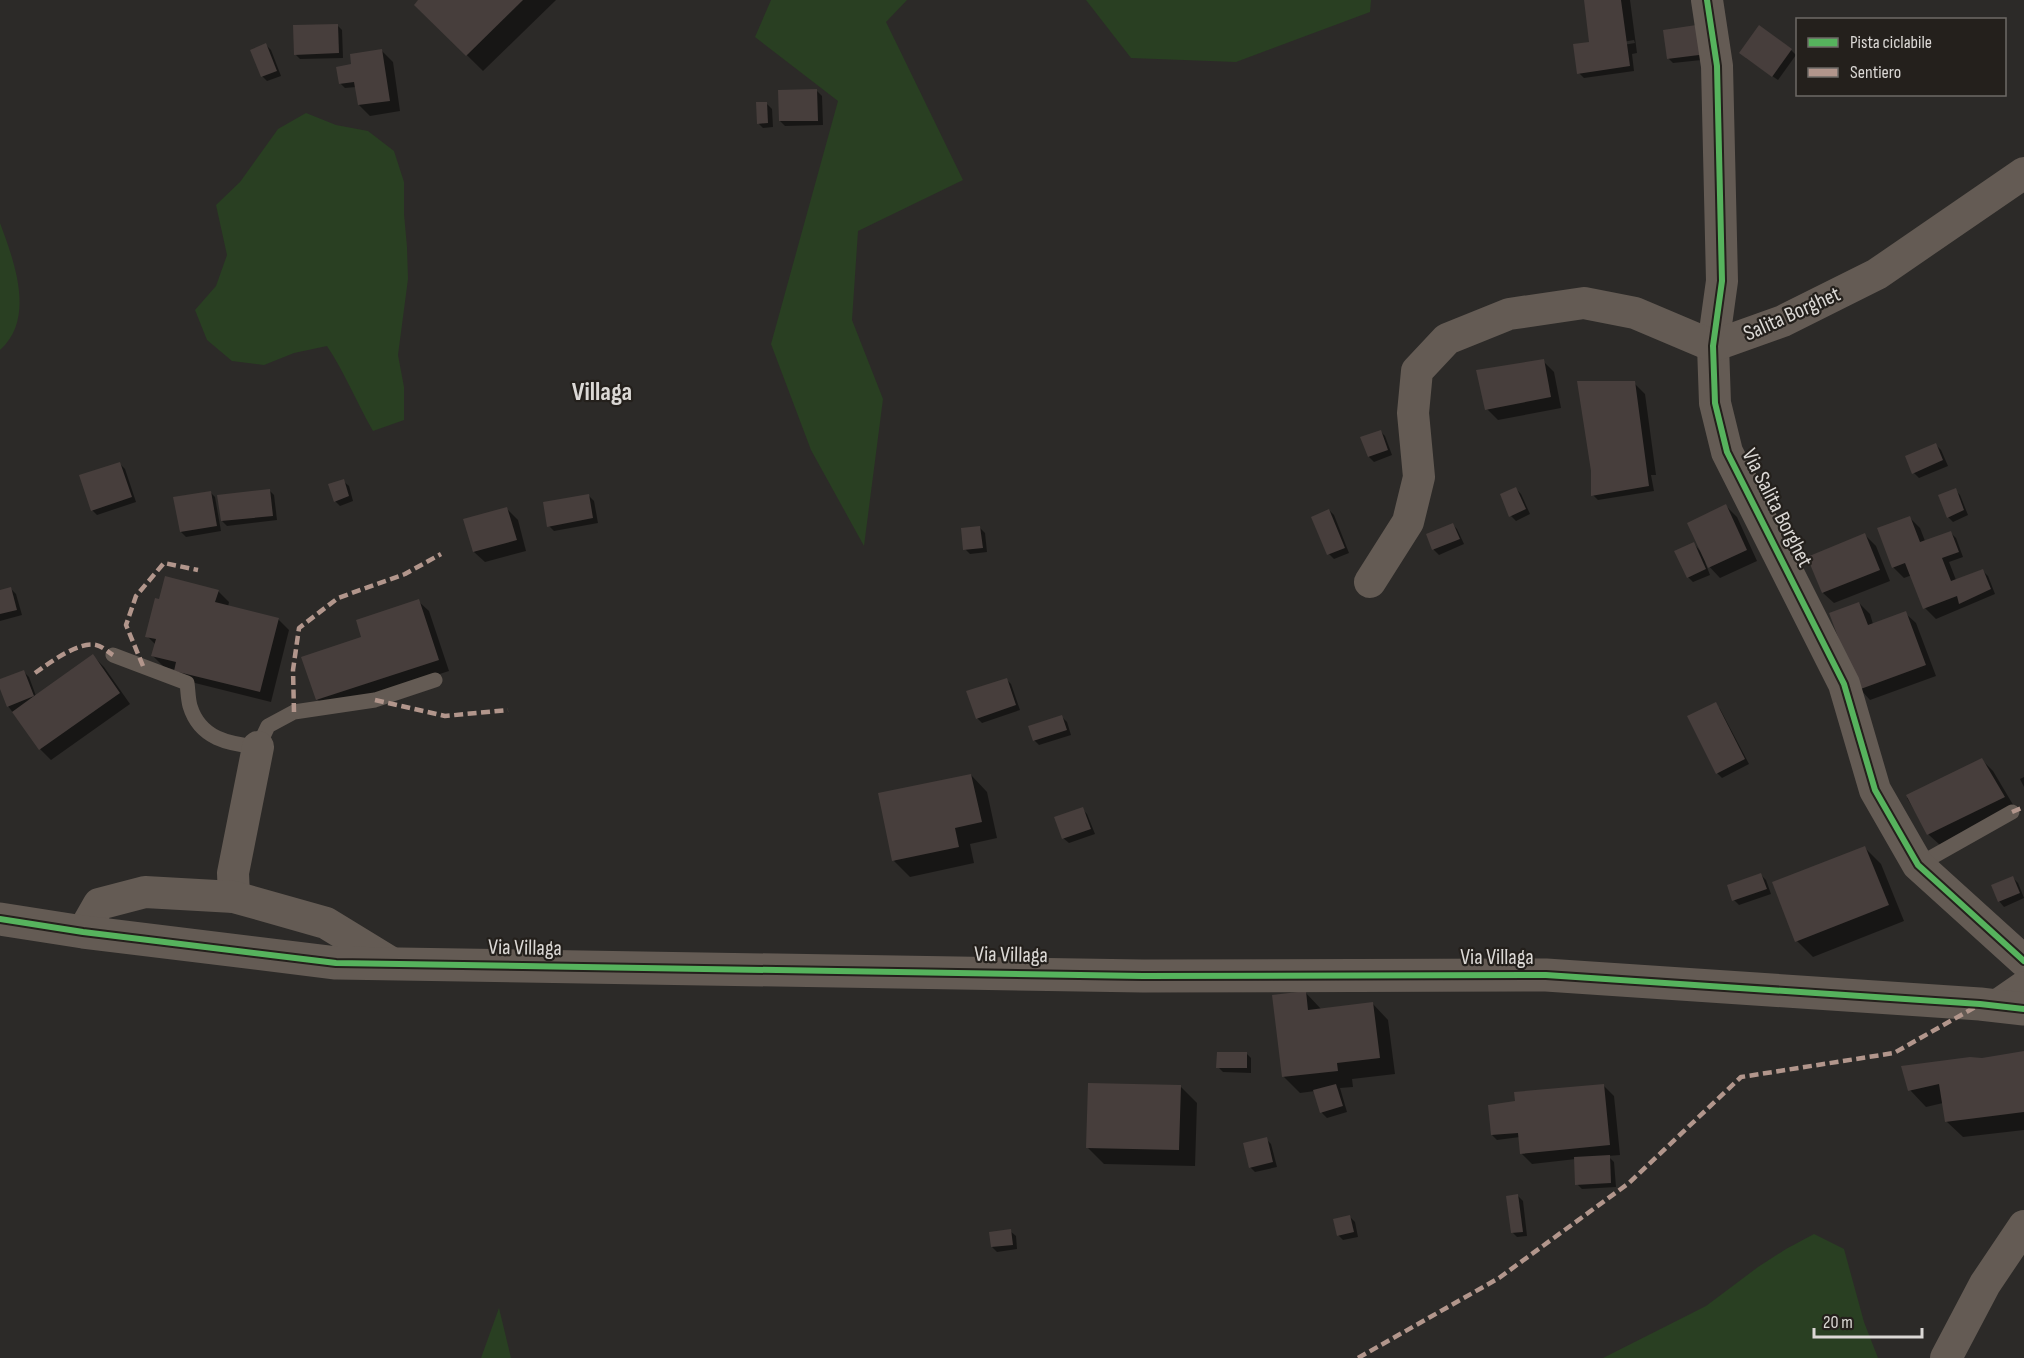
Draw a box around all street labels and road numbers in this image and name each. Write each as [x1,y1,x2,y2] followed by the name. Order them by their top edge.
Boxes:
[1739,281,1845,347] street label: Salita Borghet
[1736,444,1819,572] street label: Via Salita Borghet
[488,934,562,962] street label: Via Villaga
[974,941,1048,969] street label: Via Villaga
[1460,944,1534,971] street label: Via Villaga

